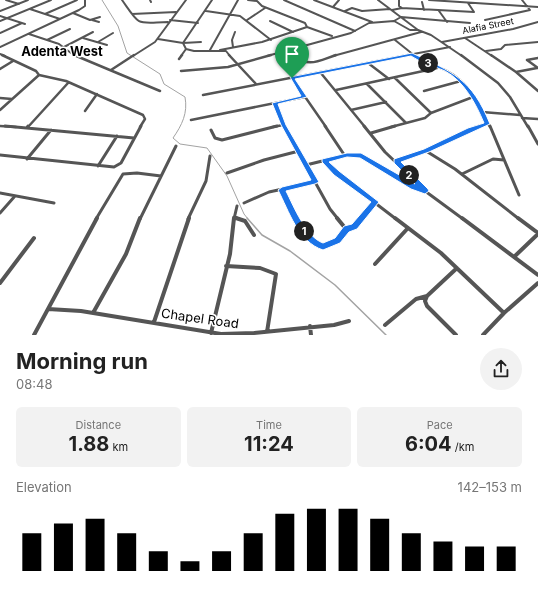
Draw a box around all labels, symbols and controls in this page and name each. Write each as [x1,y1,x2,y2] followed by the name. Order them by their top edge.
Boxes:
[461,15,514,36] street label: Alafia Street
[275,37,309,78] pin
[21,43,103,59] district label: Adenta West
[281,43,303,65] icon: arrive
[418,53,438,73] pin: 3
[424,56,432,70] text: 3
[399,165,419,185] pin: 2
[406,168,412,182] text: 2
[294,221,314,241] pin: 1
[302,224,306,238] text: 1
[160,305,240,331] street label: Chapel Road
[16,348,148,374] text: Morning run
[480,348,522,390] button: share
[16,376,52,392] text: 08:48
[76,418,121,432] text: Distance
[256,418,282,432] text: Time
[427,418,453,432] text: Pace
[69,432,109,456] text: 1.88
[244,432,294,456] text: 11:24
[405,432,452,456] text: 6:04
[109,440,128,454] text: km
[452,440,474,454] text: /km
[16,479,72,495] text: Elevation
[458,479,522,495] text: 142–153 m

